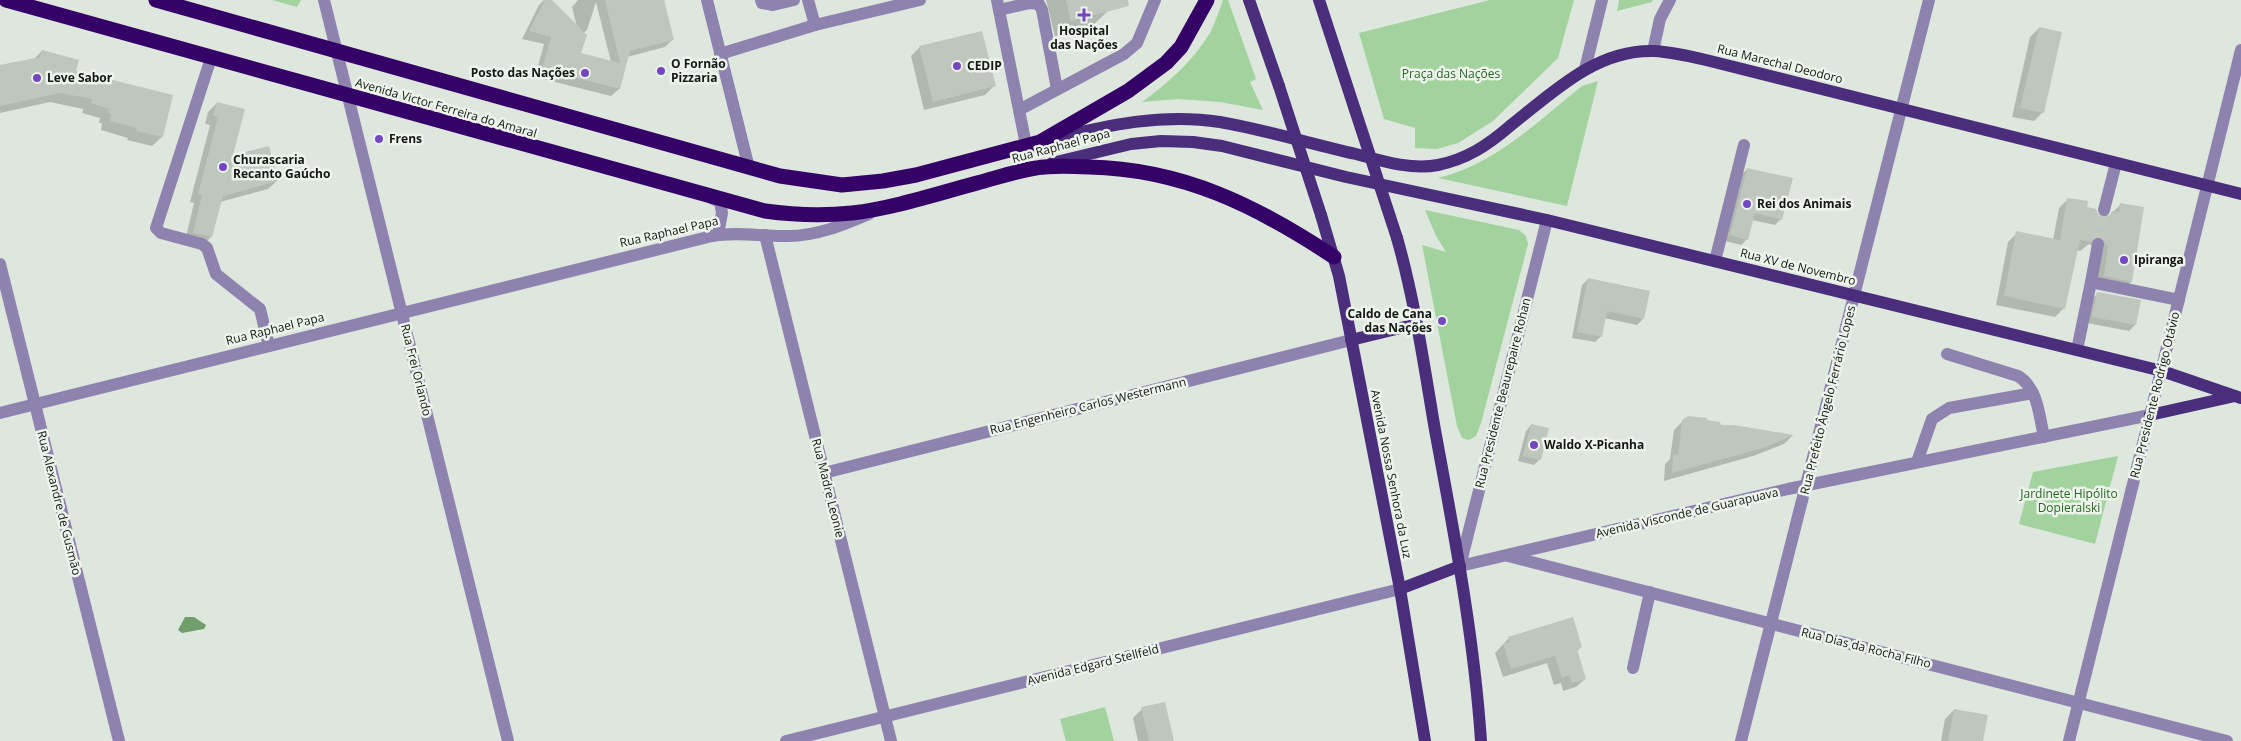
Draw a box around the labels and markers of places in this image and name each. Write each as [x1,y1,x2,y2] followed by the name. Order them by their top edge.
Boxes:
[1077,8,1091,22] marker: Hospital das Nações
[1050,22,1118,53] place label: Hospital das Nações
[671,55,726,86] place label: O Fornão Pizzaria
[967,57,1002,74] place label: CEDIP
[951,60,963,72] marker: CEDIP
[471,64,575,81] place label: Posto das Nações
[655,65,667,77] marker: O Fornão Pizzaria
[579,67,591,79] marker: Posto das Nações
[47,69,113,86] place label: Leve Sabor
[31,72,43,84] marker: Leve Sabor
[389,130,422,147] place label: Frens
[373,133,385,145] marker: Frens
[233,151,330,182] place label: Churascaria Recanto Gaúcho
[217,161,229,173] marker: Churascaria Recanto Gaúcho
[1757,195,1851,212] place label: Rei dos Animais
[1741,198,1753,210] marker: Rei dos Animais
[2134,251,2184,268] place label: Ipiranga
[2118,254,2130,266] marker: Ipiranga
[1347,305,1432,336] place label: Caldo de Cana das Nações
[1436,315,1448,327] marker: Caldo de Cana das Nações
[1544,436,1644,453] place label: Waldo X-Picanha
[1528,439,1540,451] marker: Waldo X-Picanha

